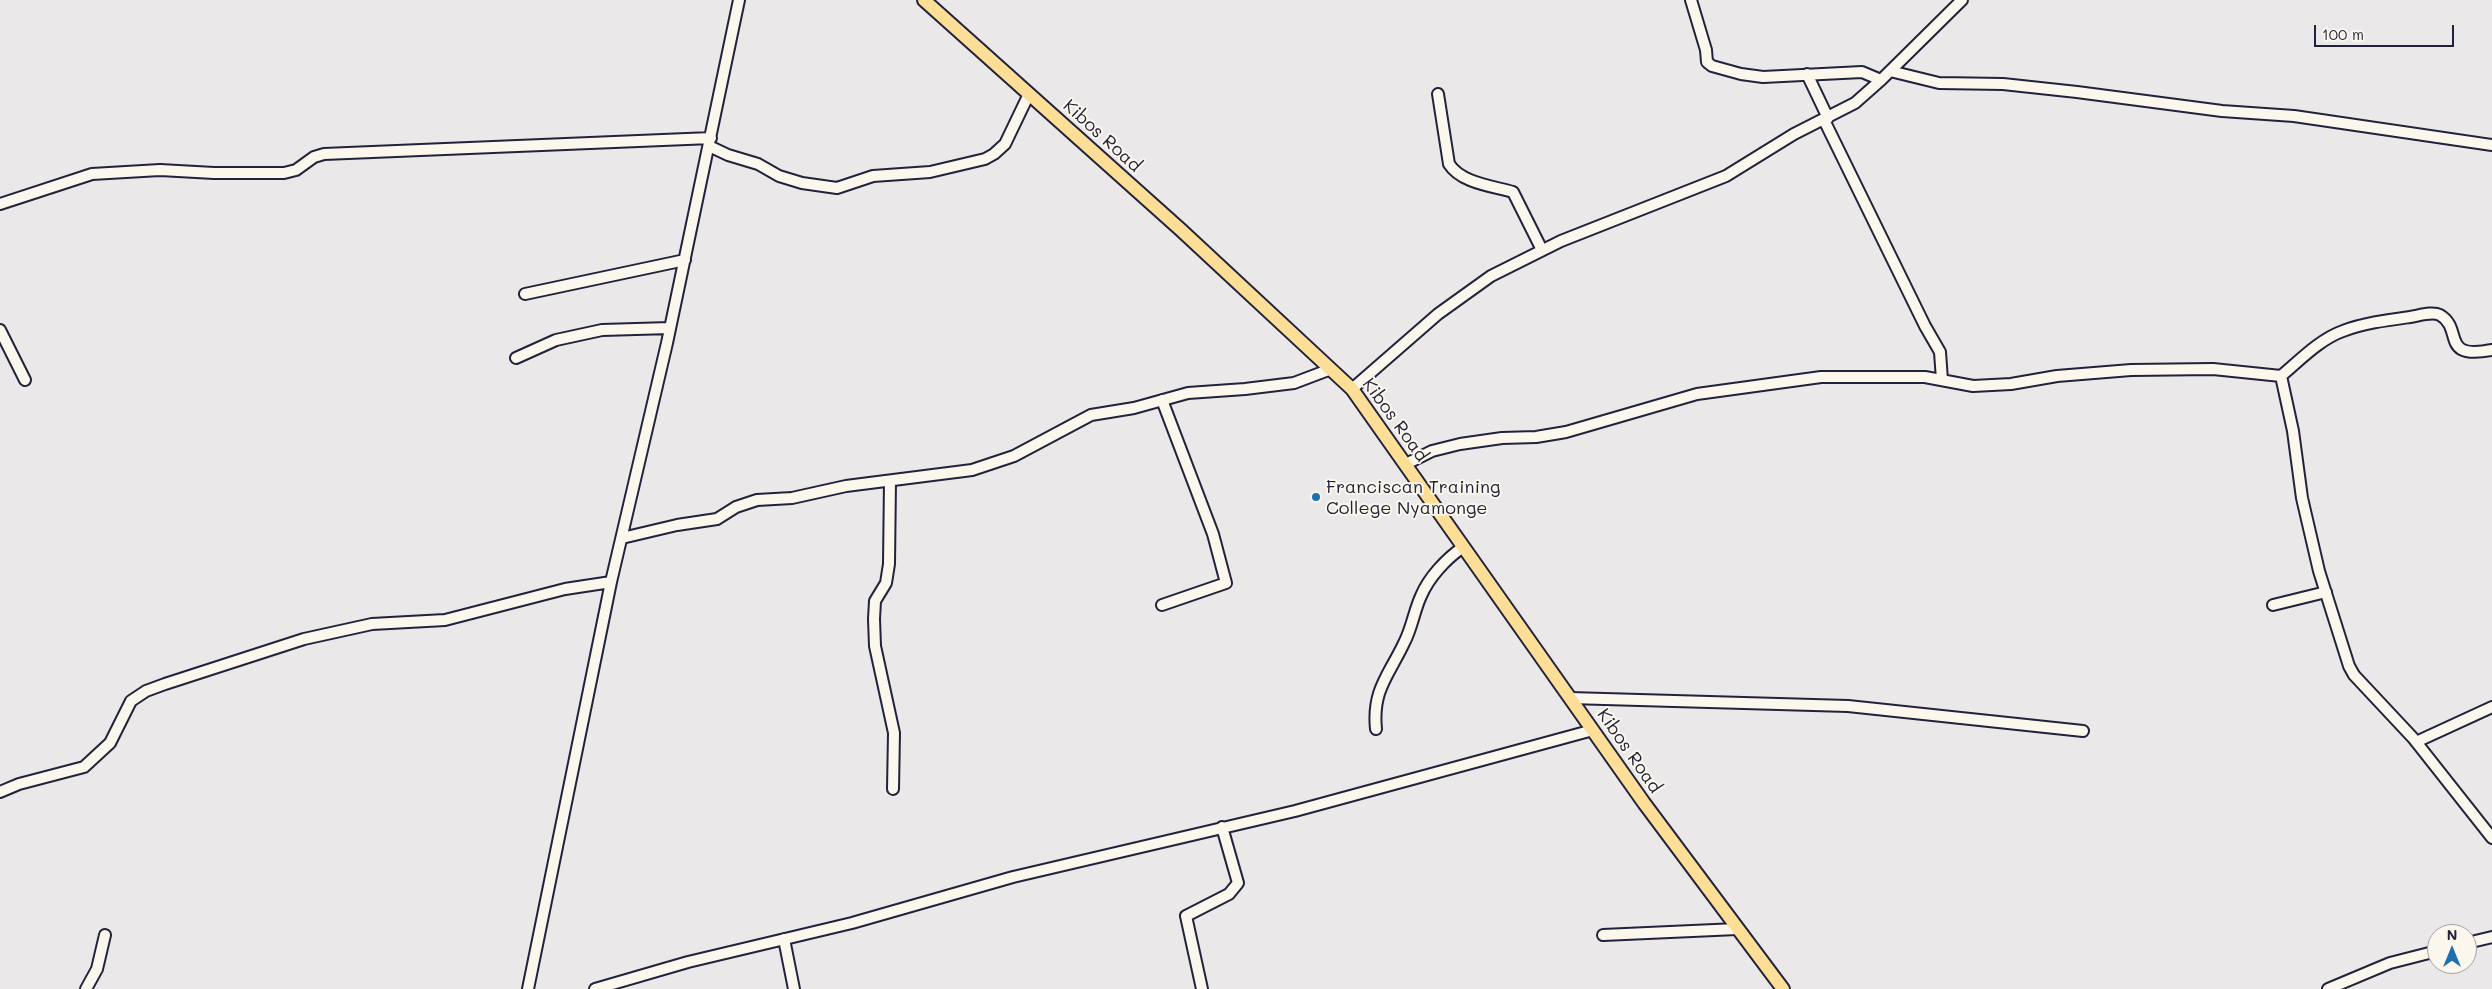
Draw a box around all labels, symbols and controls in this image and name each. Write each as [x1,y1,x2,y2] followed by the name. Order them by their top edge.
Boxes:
[2317,15,2457,47] scale bar
[2322,24,2364,44] text: 100 m
[1058,95,1146,177] street label: Kibos Road
[1357,374,1433,466] street label: Kibos Road
[1326,476,1500,518] place label: Franciscan Training College Nyamonge
[1310,491,1322,503] marker: Franciscan Training College Nyamonge
[1592,705,1666,797] street label: Kibos Road
[2427,924,2477,974] north arrow
[2447,925,2457,944] text: N

